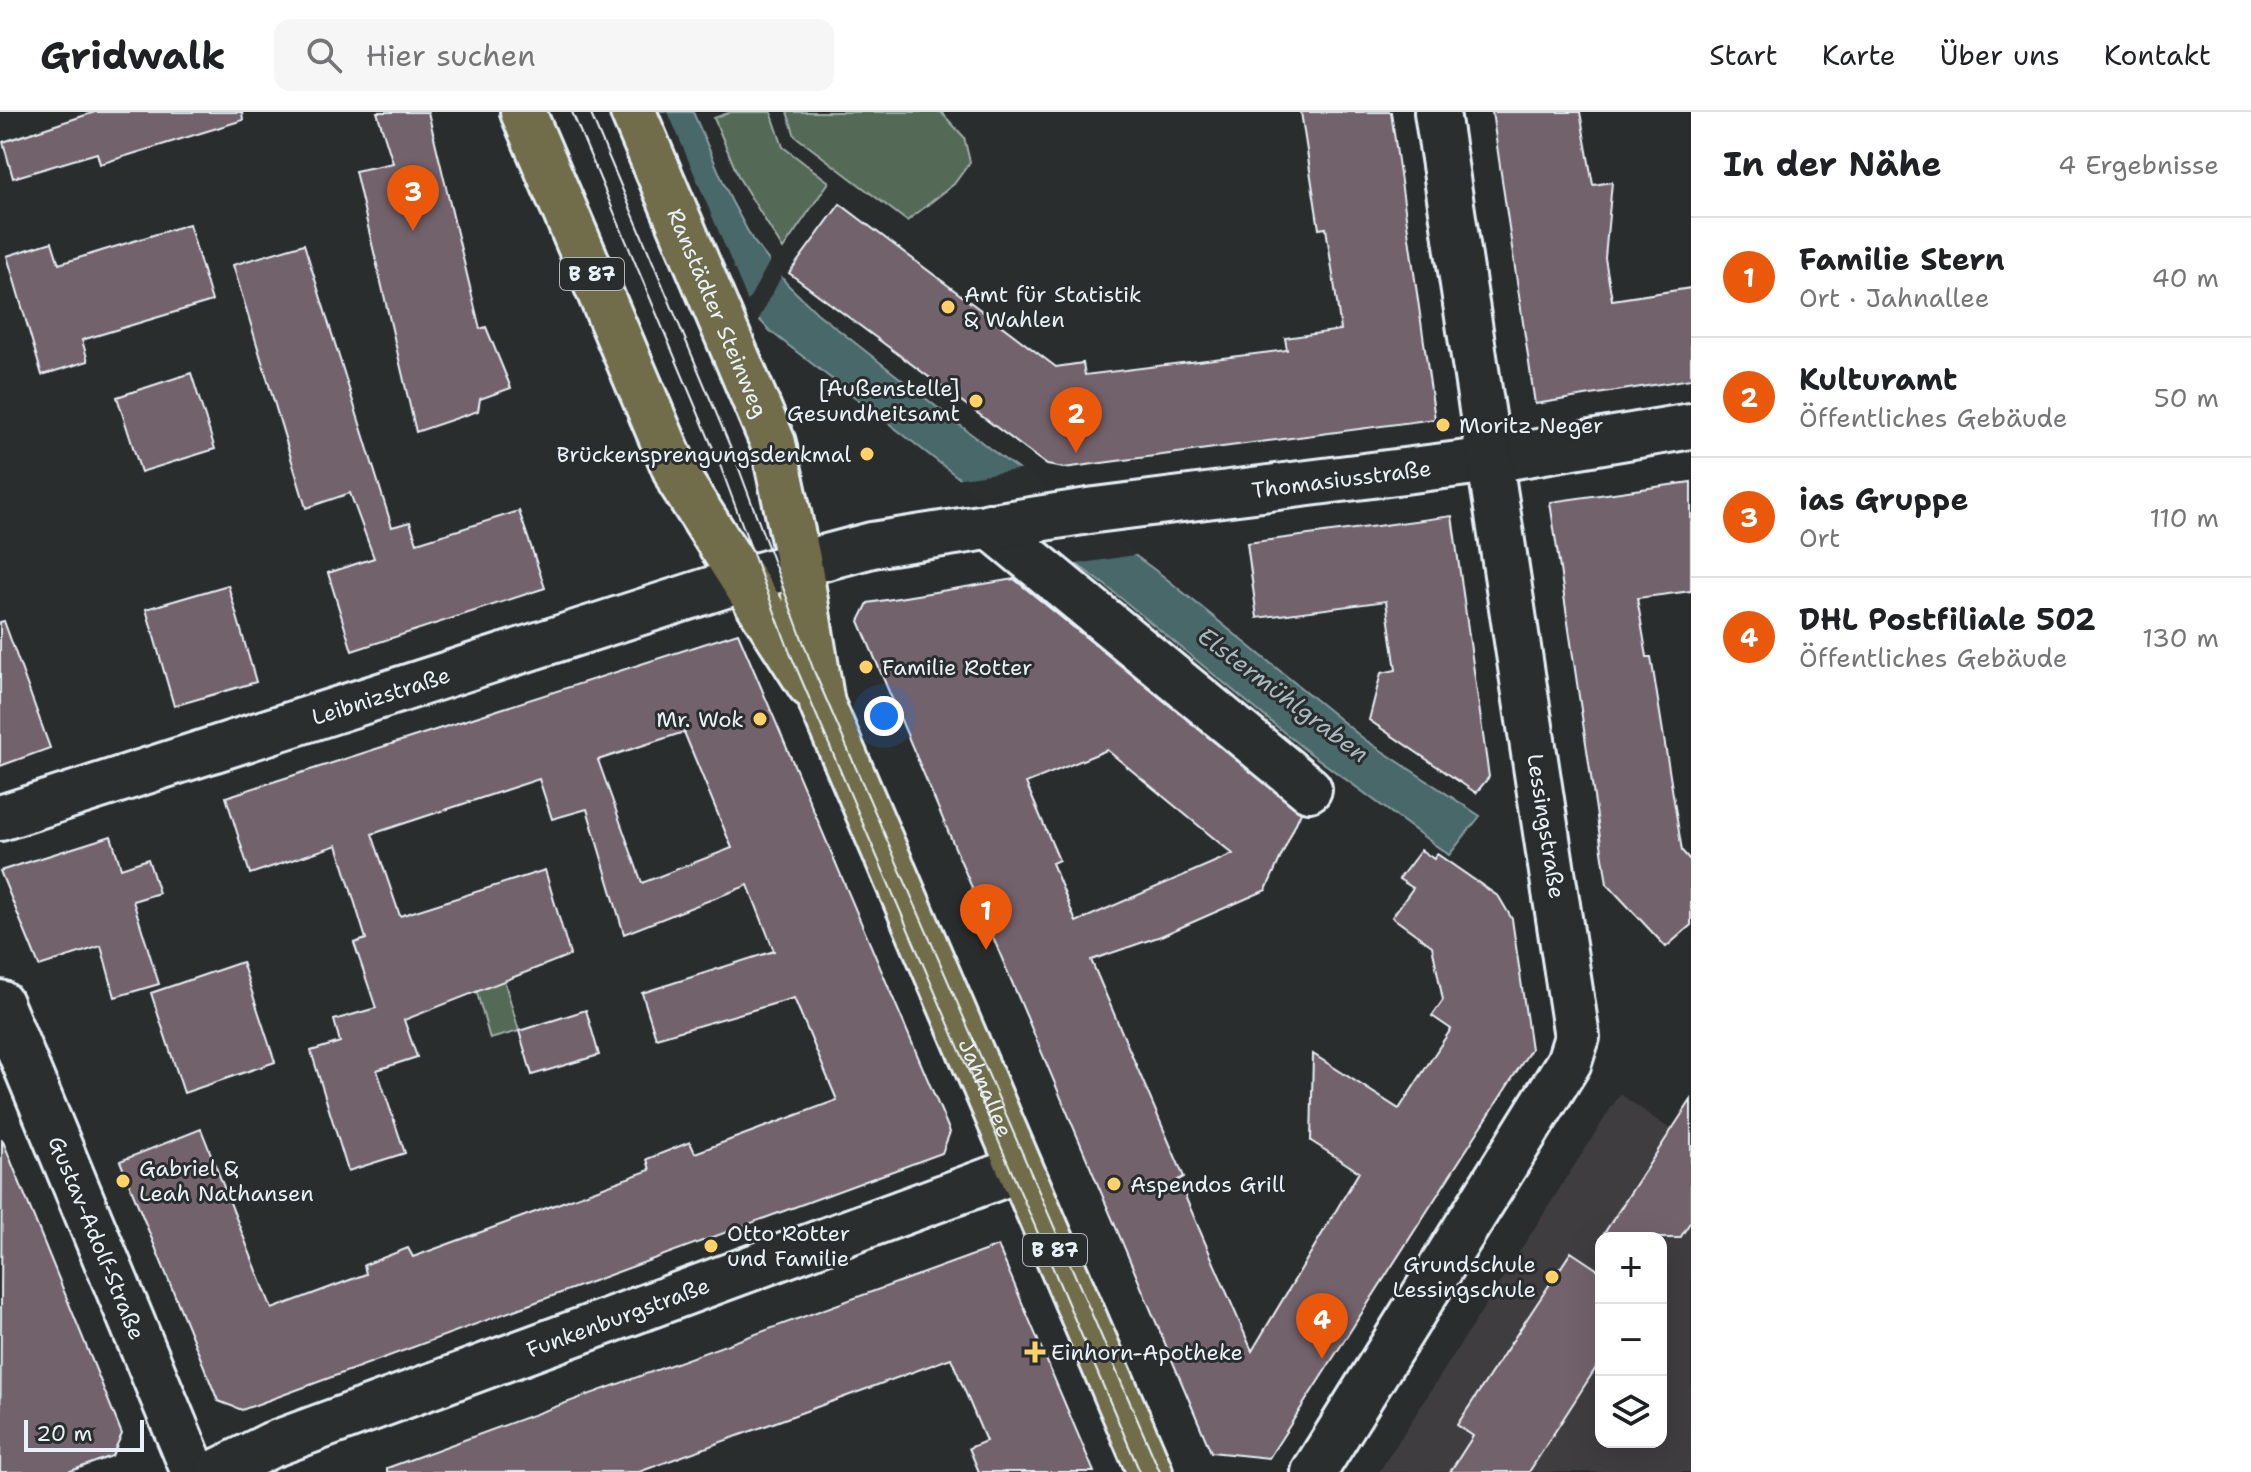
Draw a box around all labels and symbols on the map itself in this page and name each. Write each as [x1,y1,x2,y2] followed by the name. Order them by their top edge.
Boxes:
[387,165,439,231] pin: 3
[661,204,775,422] street label: Ranstädter Steinweg
[560,258,624,290] road number: B 87
[964,280,1142,334] place label: Amt für Statistik & Wahlen
[939,298,957,316] marker: Amt für Statistik & Wahlen
[787,374,960,428] place label: [Außenstelle] Gesundheitsamt
[1050,387,1102,453] pin: 2
[967,392,985,410] marker: [Außenstelle] Gesundheitsamt
[1459,411,1603,440] place label: Moritz Neger
[1434,416,1452,434] marker: Moritz Neger
[556,440,851,469] place label: Brückensprengungsdenkmal
[858,445,876,463] marker: Brückensprengungsdenkmal
[1250,453,1433,505] street label: Thomasiusstraße
[1191,620,1375,770] water label: Elstermühlgraben
[882,653,1032,682] place label: Familie Rotter
[857,658,875,676] marker: Familie Rotter
[308,660,454,731] street label: Leibnizstraße
[864,696,904,736] your location
[656,705,744,734] place label: Mr. Wok
[751,710,769,728] marker: Mr. Wok
[1520,751,1572,901] street label: Lessingstraße
[960,884,1012,950] pin: 1
[952,1034,1020,1141] street label: Jahnallee
[42,1132,152,1344] street label: Gustav-Adolf-Straße
[139,1154,314,1208] place label: Gabriel & Leah Nathansen
[1130,1170,1286,1199] place label: Aspendos Grill
[114,1172,132,1190] marker: Gabriel & Leah Nathansen
[1105,1175,1123,1193] marker: Aspendos Grill
[727,1219,850,1273] place label: Otto Rotter und Familie
[1023,1234,1087,1266] road number: B 87
[702,1237,720,1255] marker: Otto Rotter und Familie
[1393,1250,1536,1304] place label: Grundschule Lessingschule
[1543,1268,1561,1286] marker: Grundschule Lessingschule
[522,1270,713,1364] street label: Funkenburgstraße
[1296,1293,1348,1359] pin: 4
[1051,1338,1243,1367] place label: Einhorn-Apotheke
[1026,1343,1044,1361] marker: Einhorn-Apotheke
[24,1416,144,1452] scale bar

